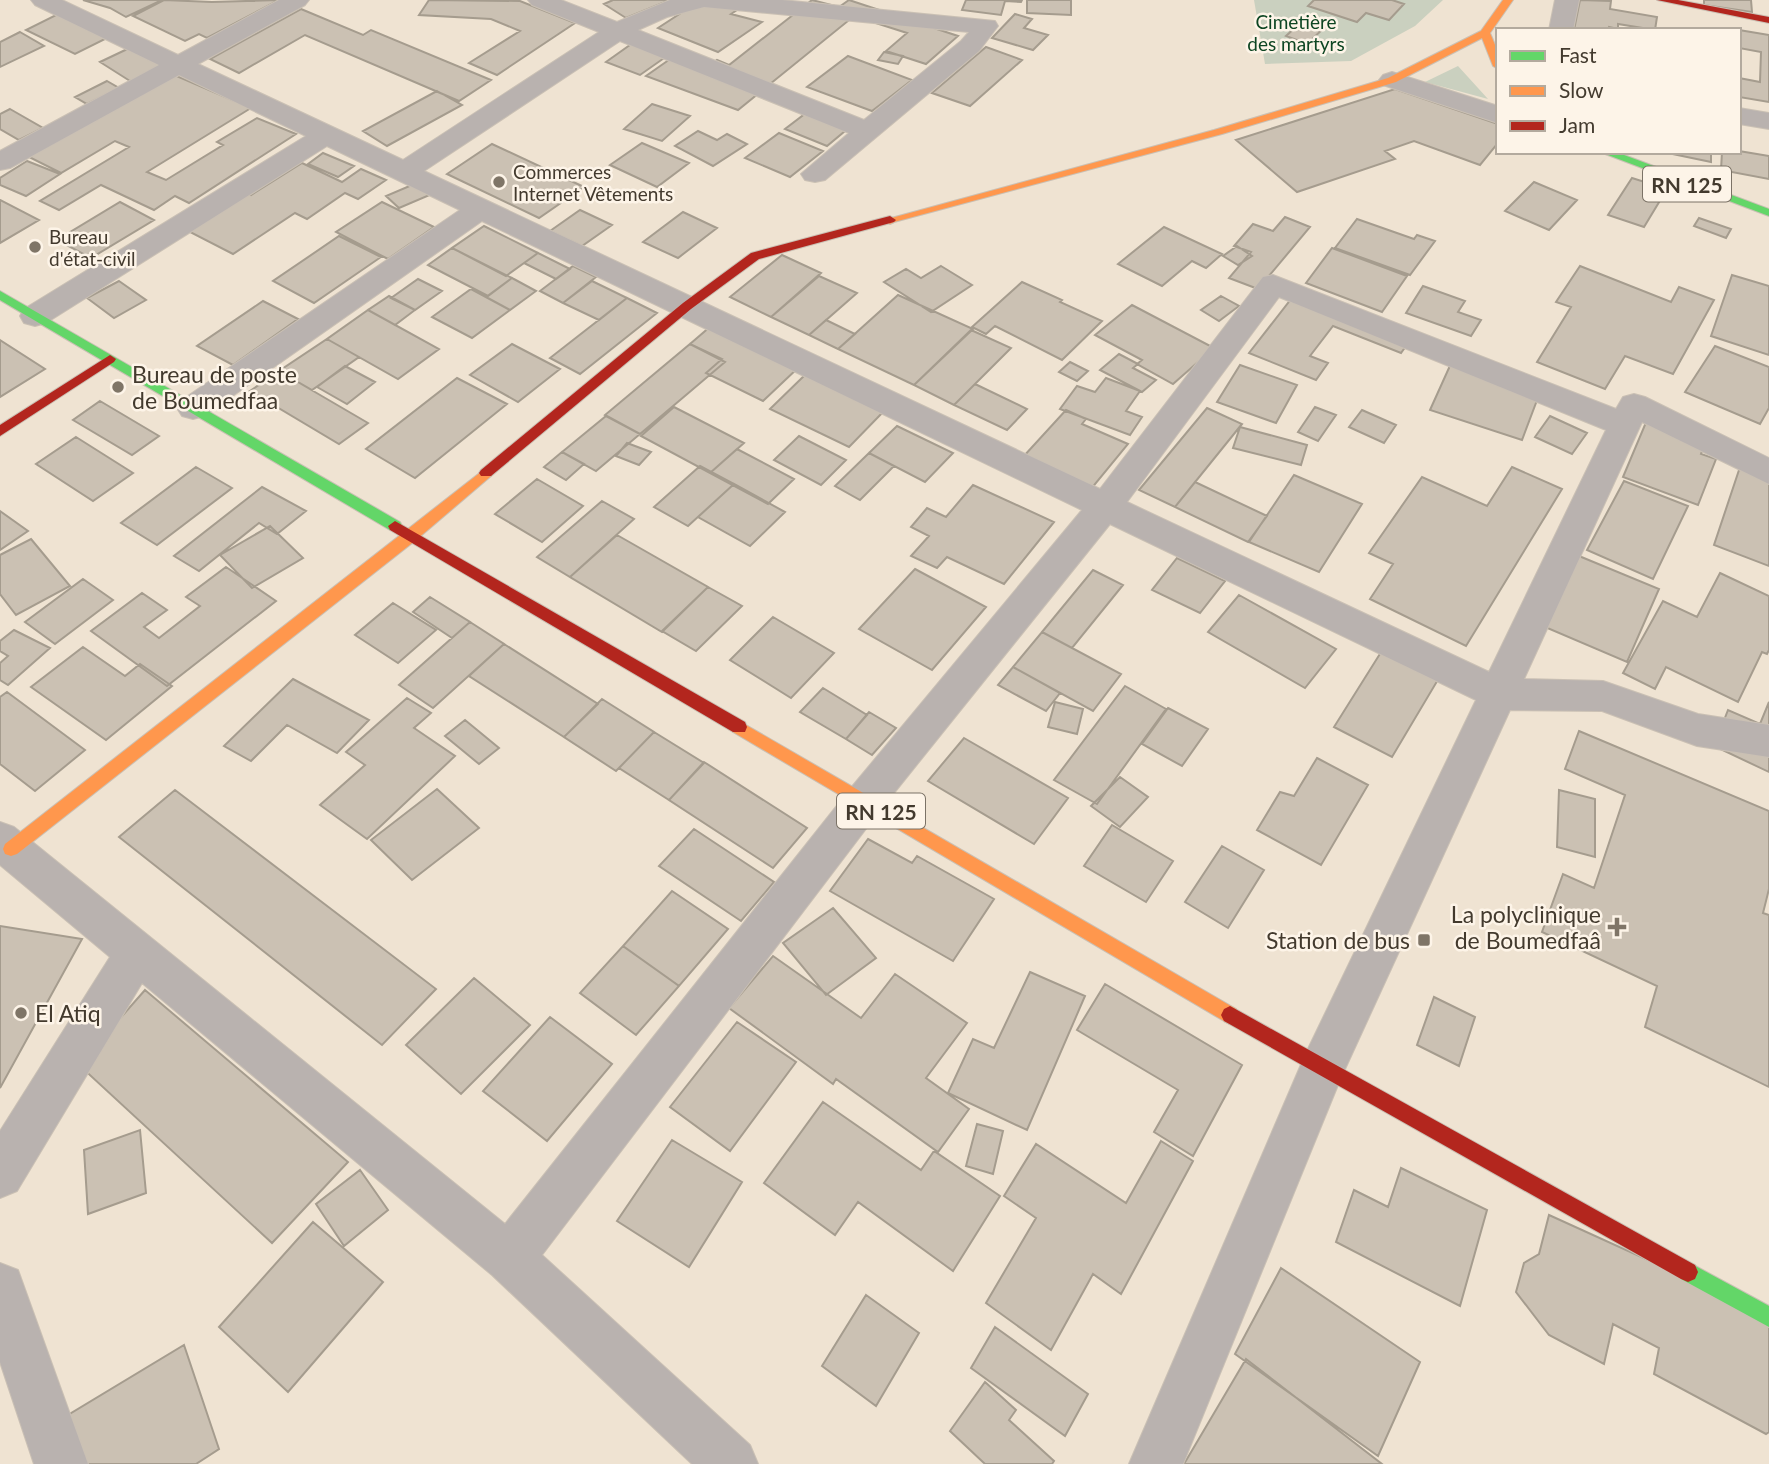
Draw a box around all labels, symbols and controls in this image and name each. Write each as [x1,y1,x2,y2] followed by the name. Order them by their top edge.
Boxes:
[1247,10,1345,55] park label: Cimetière des martyrs
[1496,28,1741,154] legend
[1559,42,1597,67] text: Fast
[1559,77,1604,102] text: Slow
[1559,112,1595,137] text: Jam
[513,160,673,205] place label: Commerces Internet Vêtements
[1643,166,1731,202] road number: RN 125
[491,174,507,190] marker: Commerces Internet Vêtements
[49,225,136,270] place label: Bureau d'état-civil
[27,239,43,255] marker: Bureau d'état-civil
[132,360,297,414] place label: Bureau de poste de Boumedfaa
[110,379,126,395] marker: Bureau de poste de Boumedfaa
[837,794,925,828] road number: RN 125
[1451,900,1601,954] place label: La polyclinique de Boumedfaâ
[1607,917,1627,937] marker: La polyclinique de Boumedfaâ
[1266,926,1410,954] place label: Station de bus
[1416,932,1432,948] marker: Station de bus
[35,999,101,1027] place label: El Atiq
[13,1005,29,1021] marker: El Atiq

